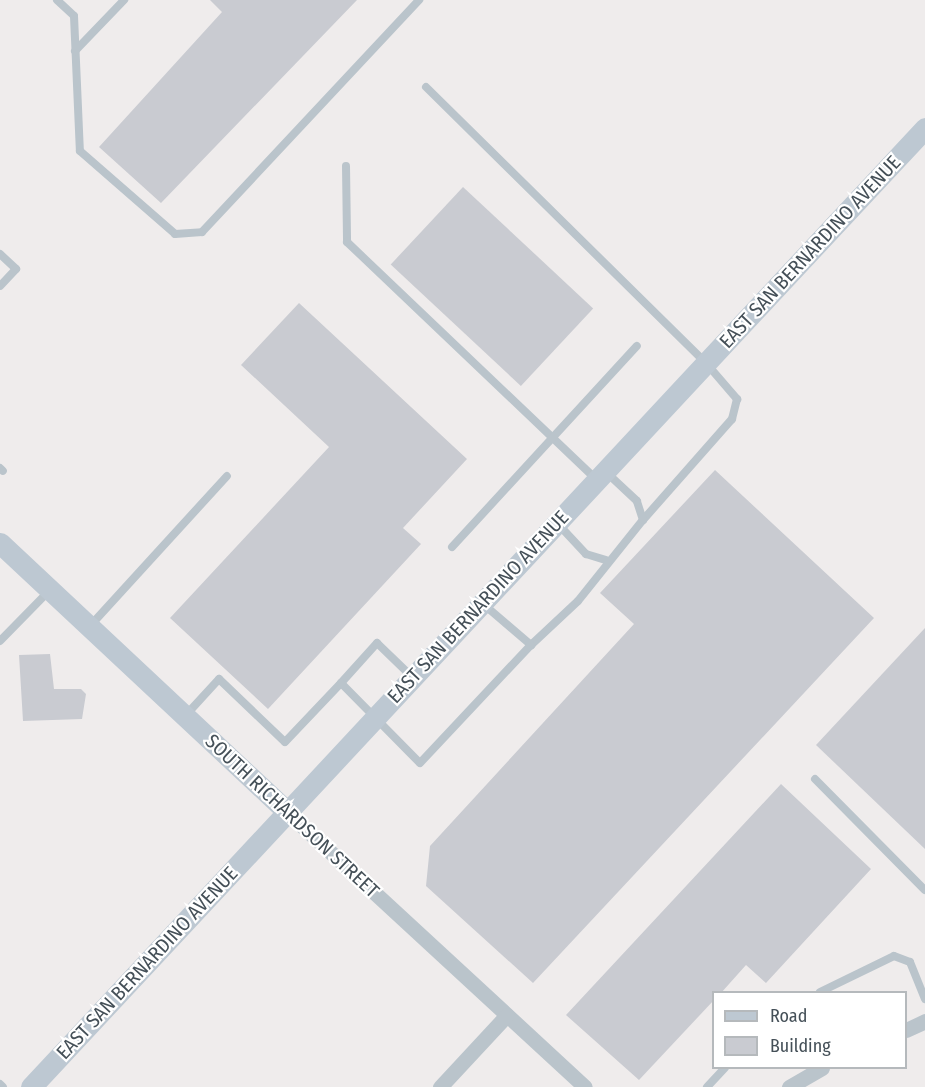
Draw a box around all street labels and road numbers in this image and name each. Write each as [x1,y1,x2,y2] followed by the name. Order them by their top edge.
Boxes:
[714,151,906,353] street label: EAST SAN BERNARDINO AVENUE
[382,506,574,708] street label: EAST SAN BERNARDINO AVENUE
[200,729,384,903] street label: SOUTH RICHARDSON STREET
[51,862,243,1064] street label: EAST SAN BERNARDINO AVENUE

